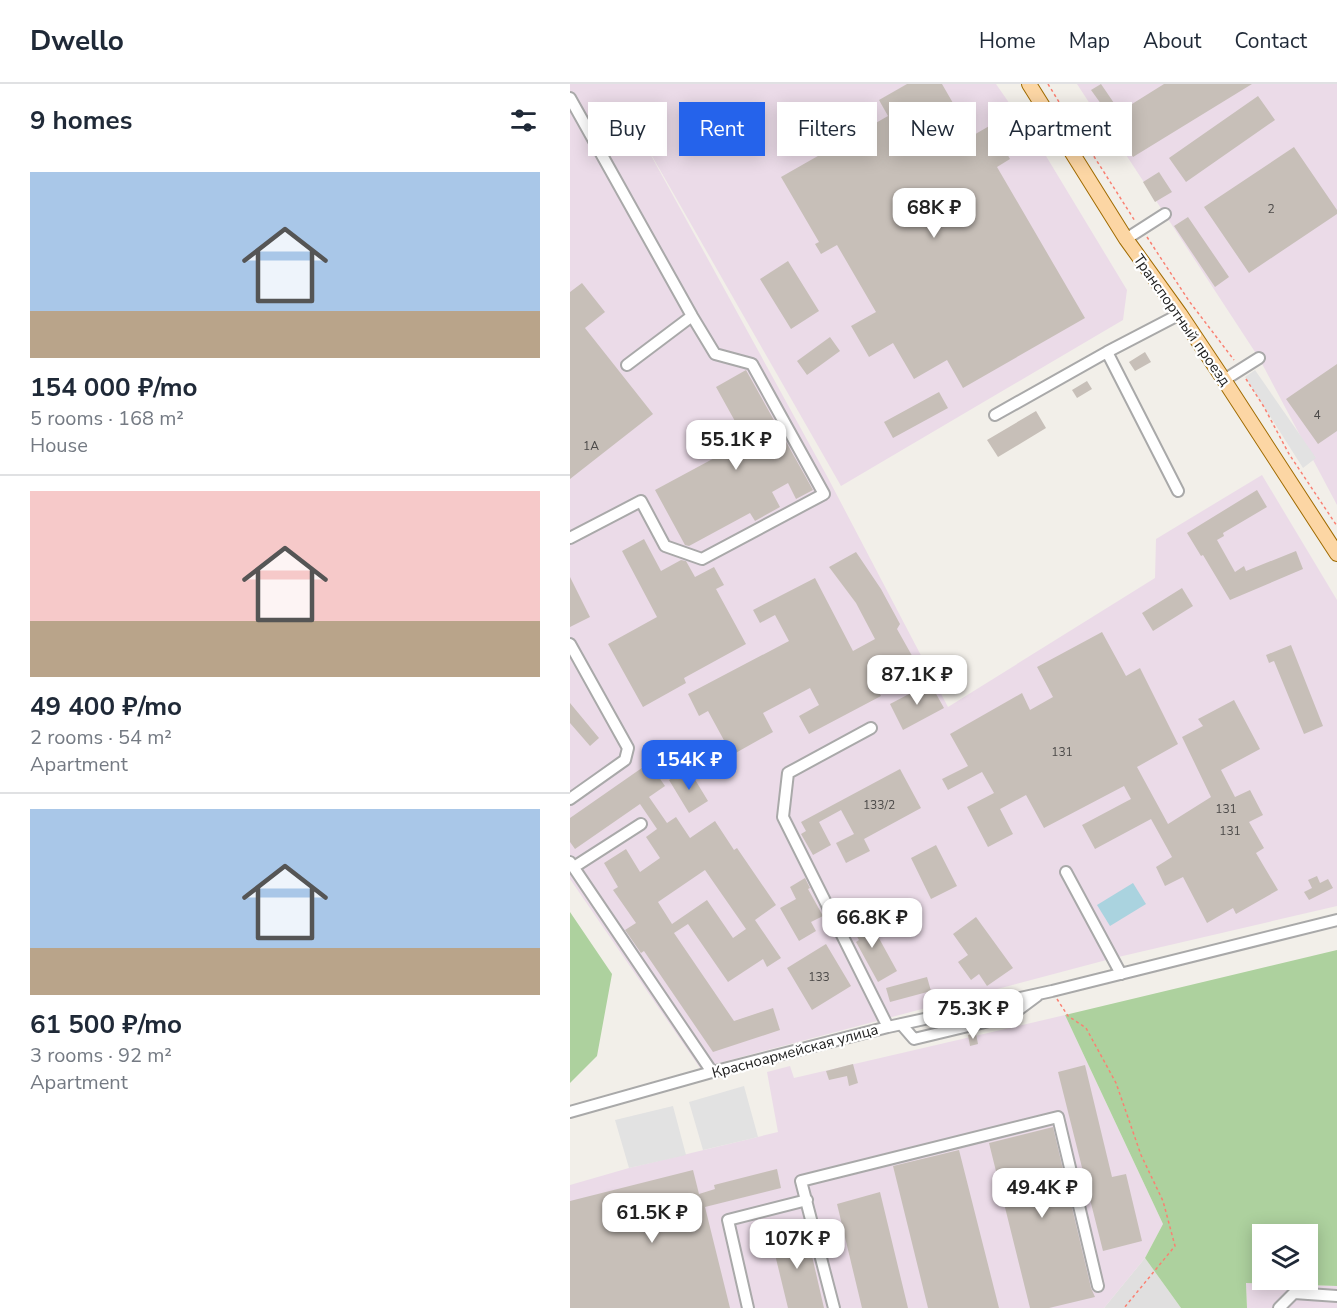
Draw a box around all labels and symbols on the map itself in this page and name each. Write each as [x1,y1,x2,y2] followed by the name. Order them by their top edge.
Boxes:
[892,188,976,239] pin: 68K ₽
[1267,201,1275,217] house number: 2
[1129,250,1235,390] street label: Транспортный проезд
[1313,407,1321,423] house number: 4
[681,420,791,471] pin: 55.1K ₽
[583,438,599,454] house number: 1А
[862,655,972,706] pin: 87.1K ₽
[640,740,738,791] pin: 154K ₽
[1051,744,1073,760] house number: 131
[863,797,895,813] house number: 133/2
[1215,801,1237,817] house number: 131
[1219,823,1241,839] house number: 131
[817,898,927,949] pin: 66.8K ₽
[808,969,830,985] house number: 133
[918,989,1028,1040] pin: 75.3K ₽
[710,1019,880,1083] street label: Красноармейская улица
[987,1168,1097,1219] pin: 49.4K ₽
[597,1193,707,1244] pin: 61.5K ₽
[748,1219,846,1270] pin: 107K ₽

